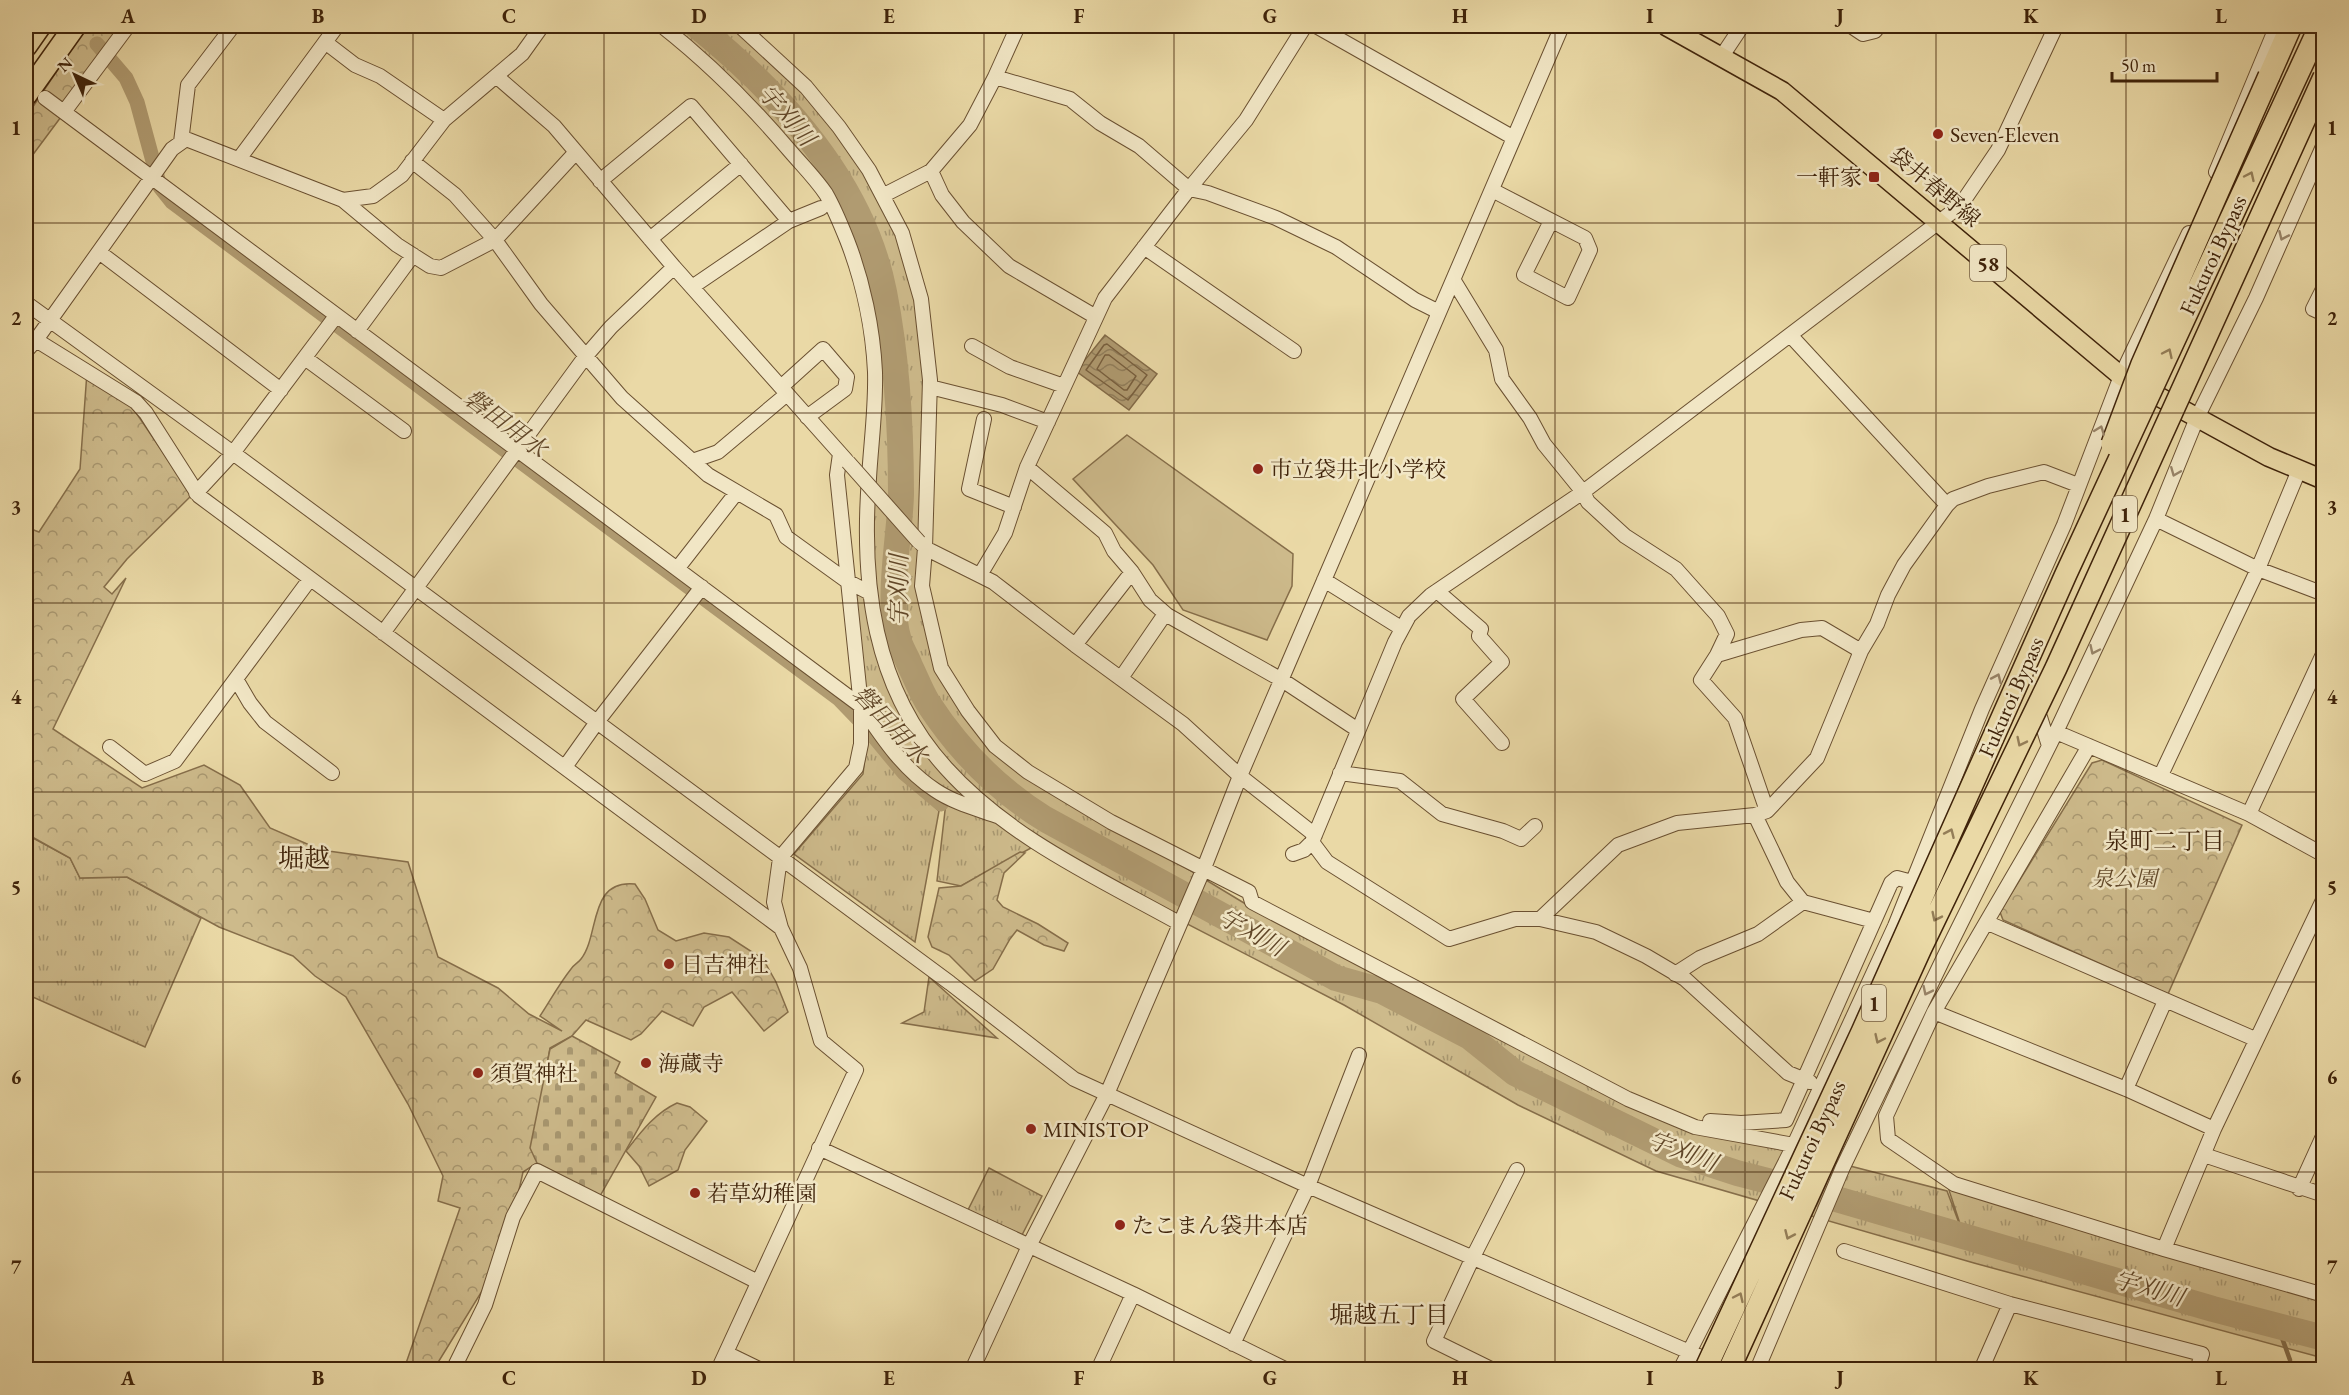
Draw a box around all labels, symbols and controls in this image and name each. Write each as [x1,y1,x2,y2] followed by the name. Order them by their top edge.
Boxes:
[120,3,136,29] text: A
[312,3,324,29] text: B
[502,3,516,29] text: C
[691,3,707,29] text: D
[883,3,895,29] text: E
[1074,3,1085,29] text: F
[1263,3,1277,29] text: G
[1452,3,1468,29] text: H
[1646,3,1654,29] text: I
[1834,3,1844,29] text: J
[2023,3,2039,29] text: K
[2215,3,2227,29] text: L
[45,45,105,105] north arrow
[2112,45,2217,83] scale bar
[53,52,77,77] text: N
[2121,54,2156,77] text: 50 m
[752,78,824,155] water label: 宇刈川
[11,115,21,141] text: 1
[2327,115,2337,141] text: 1
[1950,120,2060,149] place label: Seven-Eleven
[1931,127,1945,141] marker: Seven-Eleven
[1884,141,1986,233] street label: 袋井春野線
[1796,163,1862,192] place label: 一軒家
[1867,170,1881,184] marker: 一軒家
[2242,171,2254,182] one-way arrow
[2173,190,2253,320] street label: Fukuroi Bypass
[2278,229,2290,240] one-way arrow
[1970,245,2006,281] road number: 58
[11,305,22,331] text: 2
[2327,305,2338,331] text: 2
[2160,348,2172,359] one-way arrow
[458,382,555,465] water label: 磐田用水
[2092,426,2105,436] one-way arrow
[1270,455,1446,484] place label: 市立袋井北小学校
[1251,462,1265,476] marker: 市立袋井北小学校
[2170,466,2182,477] one-way arrow
[11,494,21,520] text: 3
[2327,494,2337,520] text: 3
[2113,496,2137,532] road number: 1
[883,551,914,626] water label: 宇刈川
[1971,632,2051,762] street label: Fukuroi Bypass
[2090,643,2102,654] one-way arrow
[1989,673,2001,684] one-way arrow
[847,678,936,771] water label: 磐田用水
[11,684,22,710] text: 4
[2327,684,2338,710] text: 4
[2016,735,2028,746] one-way arrow
[2105,825,2225,856] district label: 泉町二丁目
[1943,829,1955,840] one-way arrow
[278,841,330,875] district label: 堀越
[2091,864,2160,893] park label: 泉公園
[11,874,21,900] text: 5
[2327,874,2337,900] text: 5
[1213,901,1294,964] water label: 宇刈川
[1931,911,1943,922] one-way arrow
[681,950,769,979] place label: 日吉神社
[662,957,676,971] marker: 日吉神社
[1862,985,1886,1021] road number: 1
[1923,985,1935,996] one-way arrow
[1874,1032,1886,1043] one-way arrow
[658,1049,724,1078] place label: 海蔵寺
[639,1056,653,1070] marker: 海蔵寺
[490,1059,578,1088] place label: 須賀神社
[11,1064,22,1090] text: 6
[2327,1064,2338,1090] text: 6
[471,1066,485,1080] marker: 須賀神社
[1772,1075,1852,1205] street label: Fukuroi Bypass
[1043,1115,1149,1144] place label: MINISTOP
[1024,1122,1038,1136] marker: MINISTOP
[1644,1124,1725,1179] water label: 宇刈川
[707,1179,817,1208] place label: 若草幼稚園
[688,1186,702,1200] marker: 若草幼稚園
[1132,1211,1308,1240] place label: たこまん袋井本店
[1113,1218,1127,1232] marker: たこまん袋井本店
[1784,1229,1796,1240] one-way arrow
[11,1254,22,1280] text: 7
[2327,1254,2338,1280] text: 7
[2110,1263,2191,1314] water label: 宇刈川
[1731,1293,1743,1304] one-way arrow
[1329,1299,1449,1330] district label: 堀越五丁目
[120,1365,136,1391] text: A
[312,1365,324,1391] text: B
[502,1365,516,1391] text: C
[691,1365,707,1391] text: D
[883,1365,895,1391] text: E
[1074,1365,1085,1391] text: F
[1263,1365,1277,1391] text: G
[1452,1365,1468,1391] text: H
[1646,1365,1654,1391] text: I
[1834,1365,1844,1391] text: J
[2023,1365,2039,1391] text: K
[2215,1365,2227,1391] text: L

